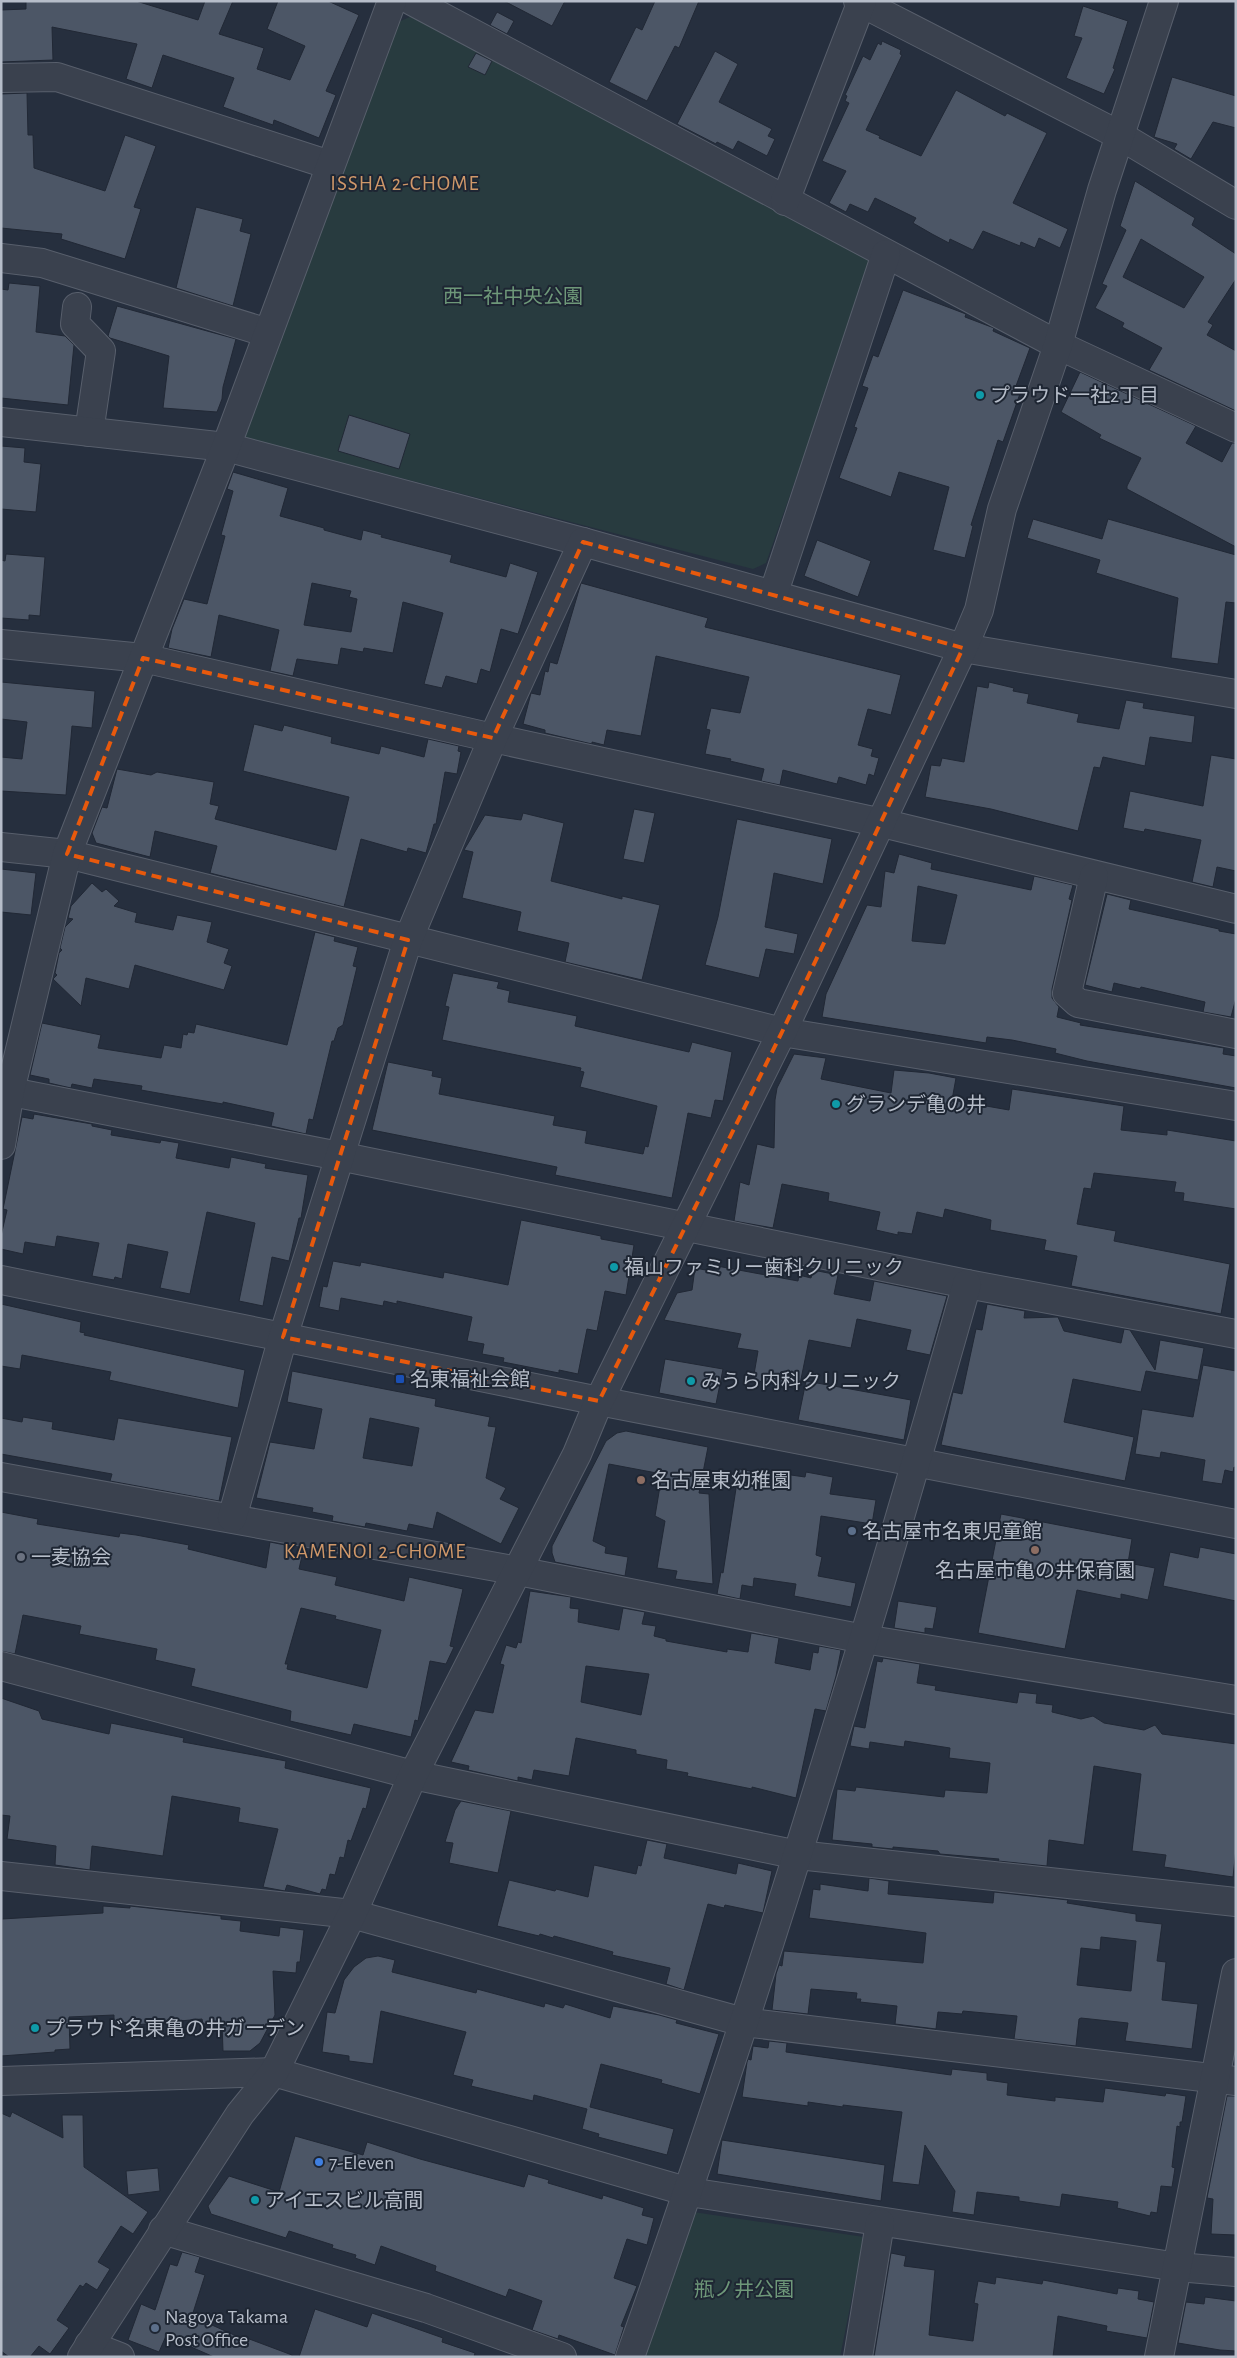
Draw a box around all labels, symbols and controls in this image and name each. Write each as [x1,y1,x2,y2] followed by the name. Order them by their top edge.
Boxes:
[330,173,480,194] district label: ISSHA 2-CHOME
[443,286,583,307] park label: 西一社中央公園
[990,385,1159,406] place label: プラウド一社2丁目
[974,389,986,401] marker: プラウド一社2丁目
[846,1093,986,1115] place label: グランデ亀の井
[830,1098,842,1110] marker: グランデ亀の井
[624,1257,904,1278] place label: 福山ファミリー歯科クリニック
[608,1261,620,1273] marker: 福山ファミリー歯科クリニック
[410,1368,530,1390] place label: 名東福祉会館
[701,1371,901,1392] place label: みうら内科クリニック
[394,1373,406,1385] marker: 名東福祉会館
[685,1375,697,1387] marker: みうら内科クリニック
[651,1469,791,1491] place label: 名古屋東幼稚園
[635,1474,647,1486] marker: 名古屋東幼稚園
[862,1520,1042,1542] place label: 名古屋市名東児童館
[846,1525,858,1537] marker: 名古屋市名東児童館
[284,1541,466,1562] district label: KAMENOI 2-CHOME
[1029,1544,1041,1556] marker: 名古屋市亀の井保育園
[31,1547,111,1568] place label: 一麦協会
[15,1551,27,1563] marker: 一麦協会
[935,1559,1135,1581] place label: 名古屋市亀の井保育園
[45,2017,305,2039] place label: プラウド名東亀の井ガーデン
[29,2022,41,2034] marker: プラウド名東亀の井ガーデン
[329,2153,394,2173] place label: 7-Eleven
[313,2156,325,2168] marker: 7-Eleven
[265,2190,424,2211] place label: アイエスビル高間
[249,2194,261,2206] marker: アイエスビル高間
[694,2279,794,2300] park label: 瓶ノ井公園
[165,2307,288,2350] place label: Nagoya Takama Post Office
[149,2322,161,2334] marker: Nagoya Takama Post Office

